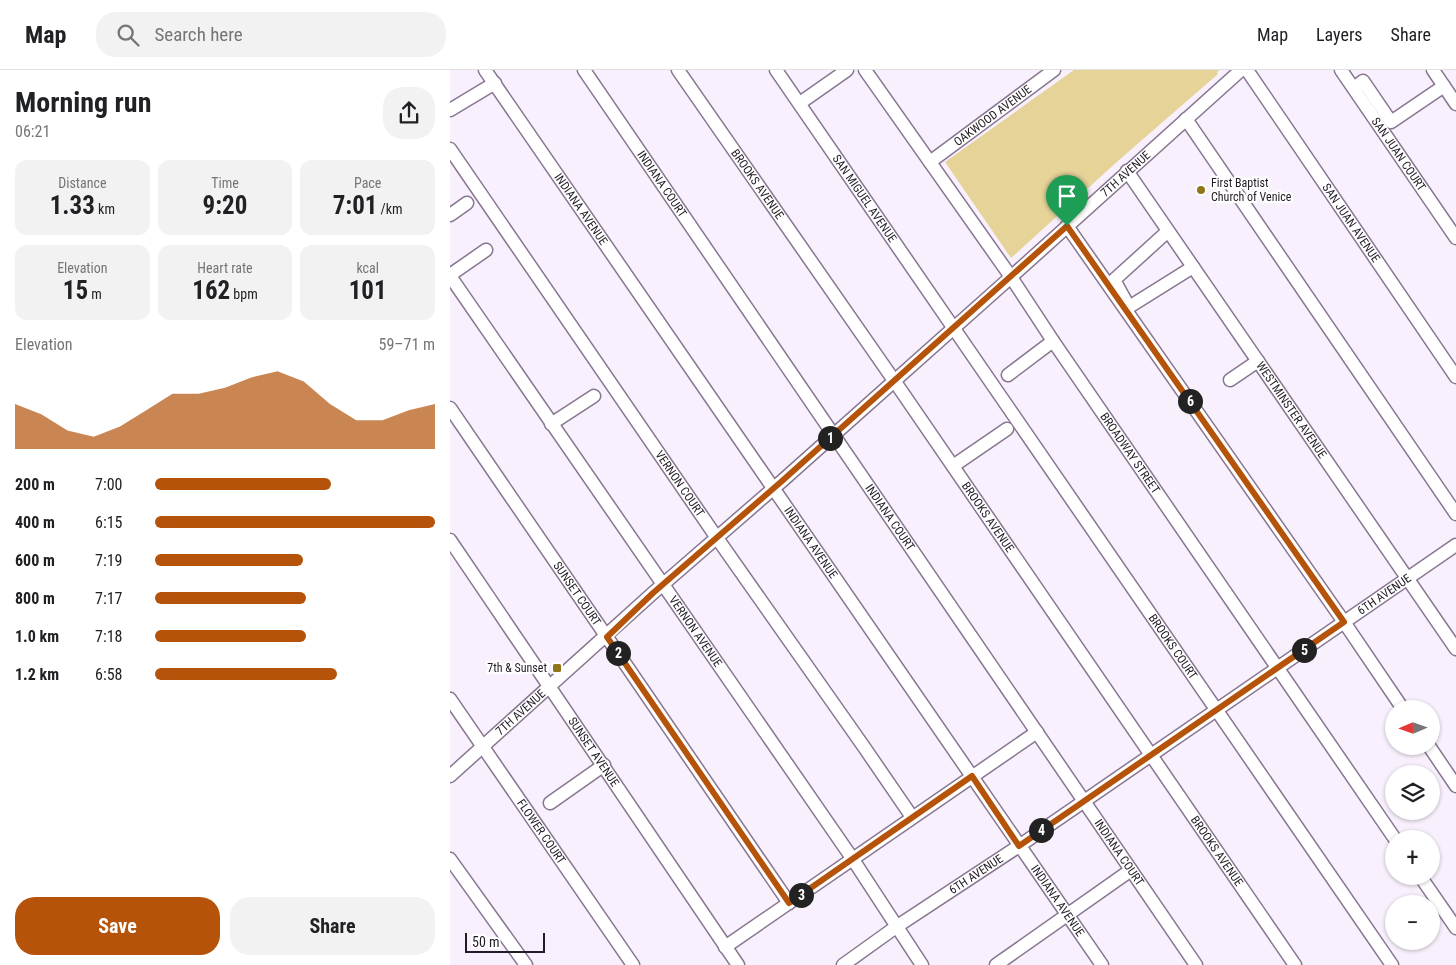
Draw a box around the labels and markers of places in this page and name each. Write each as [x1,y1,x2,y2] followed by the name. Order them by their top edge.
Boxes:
[1046,175,1088,226] pin
[1211,176,1292,204] place label: First Baptist Church of Venice
[1195,184,1207,196] marker: First Baptist Church of Venice
[1178,388,1202,414] pin: 6
[818,426,842,450] pin: 1
[1292,638,1316,662] pin: 5
[606,640,630,666] pin: 2
[487,661,547,675] place label: 7th & Sunset
[551,662,563,674] marker: 7th & Sunset
[1028,818,1054,842] pin: 4
[788,882,814,908] pin: 3

